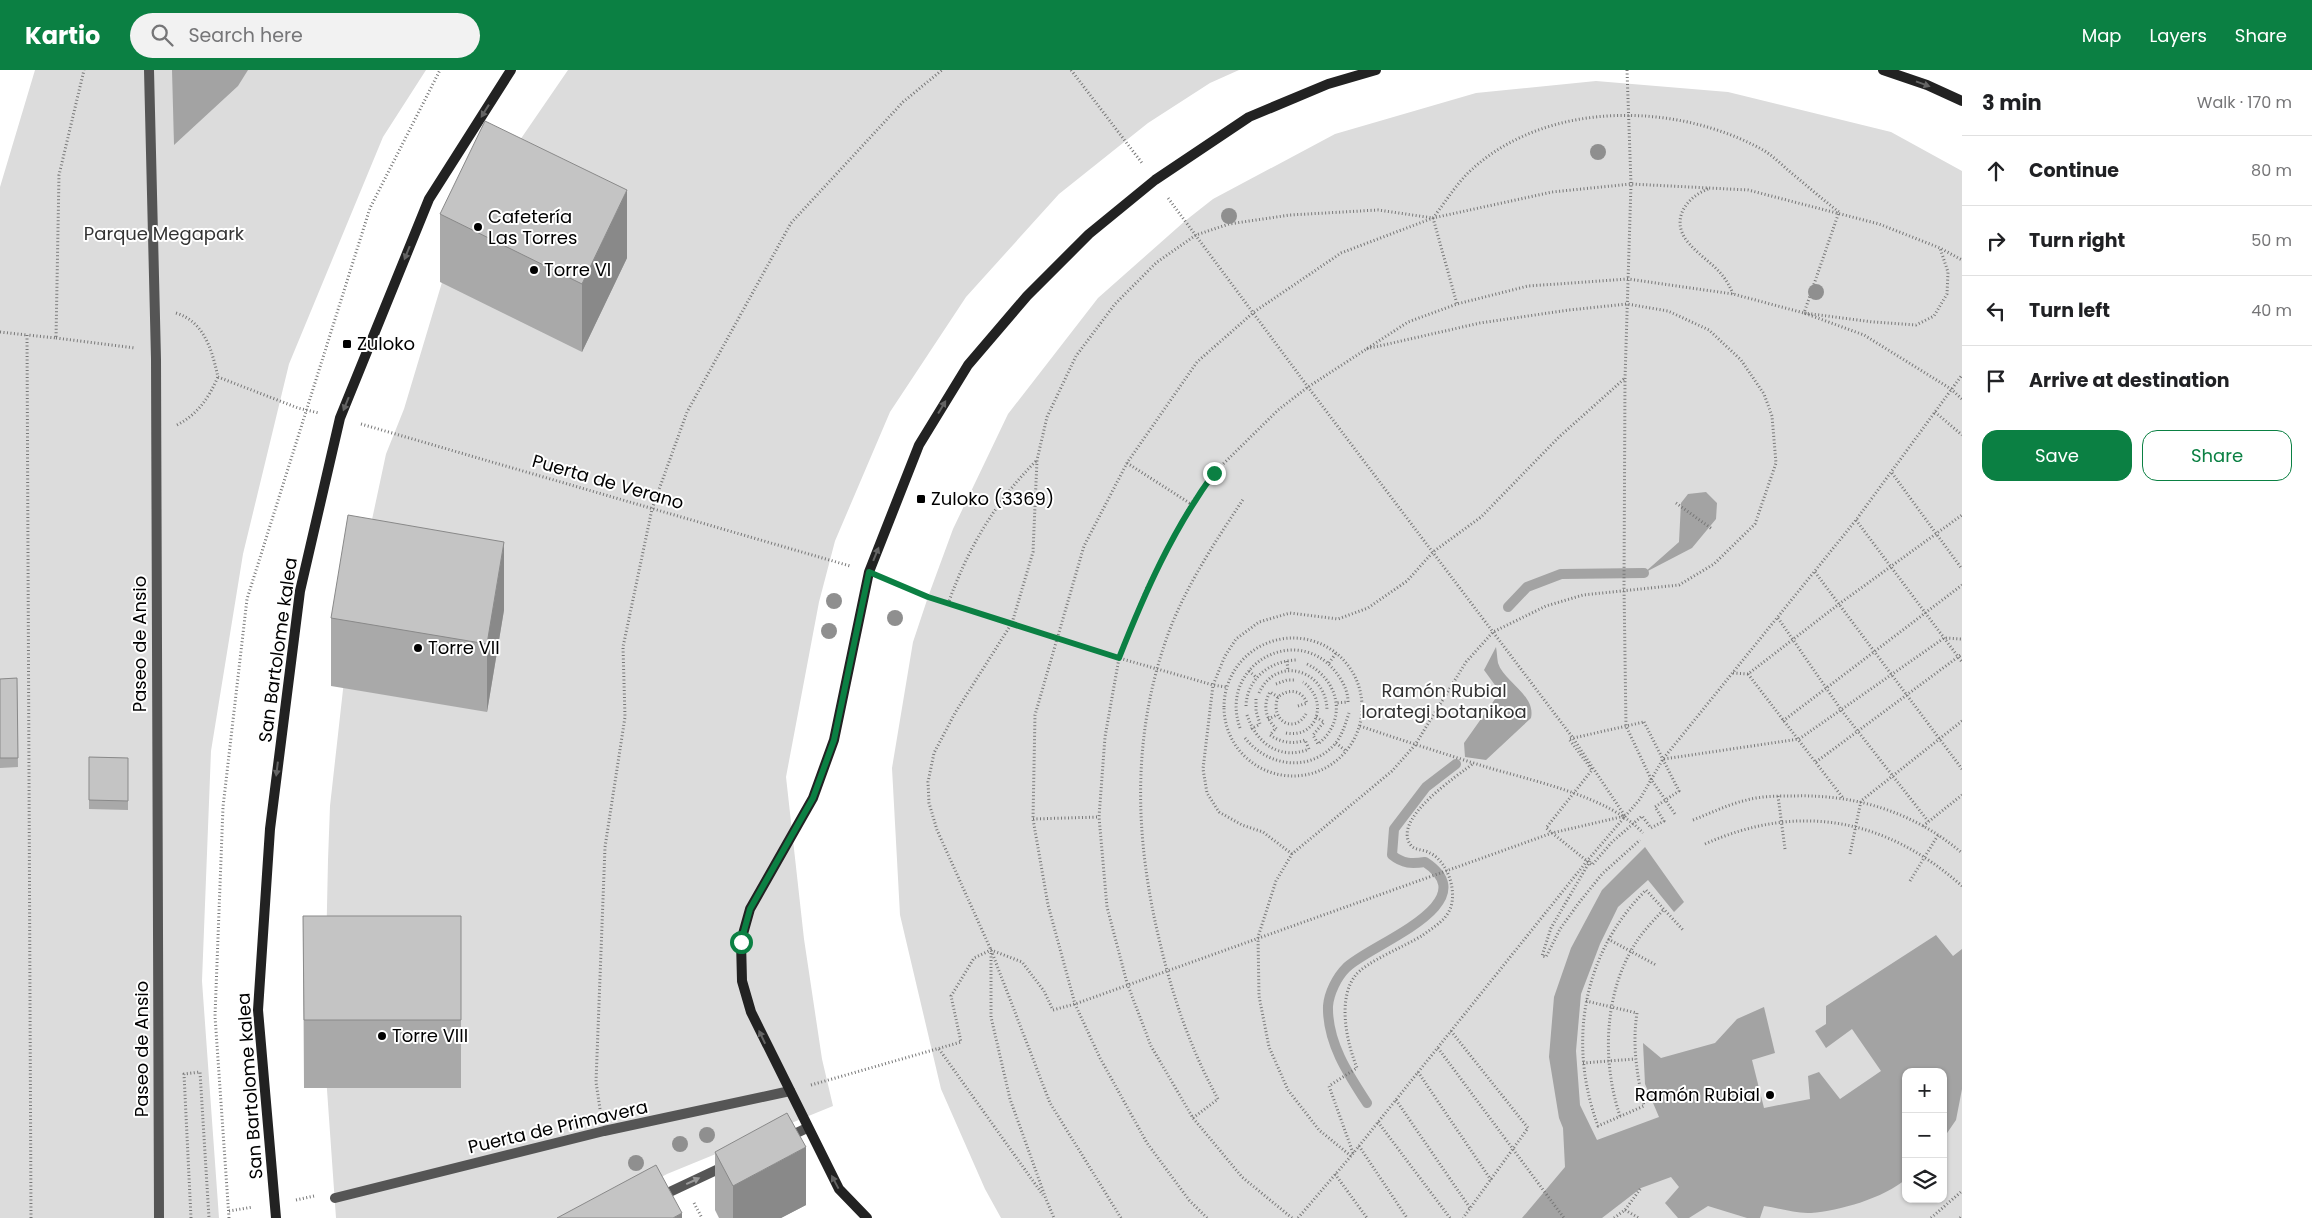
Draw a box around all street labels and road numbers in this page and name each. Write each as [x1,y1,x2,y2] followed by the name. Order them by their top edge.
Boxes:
[529,448,687,515] street label: Puerta de Verano
[252,556,303,744] street label: San Bartolome kalea
[127,576,152,712] street label: Paseo de Ansio
[129,981,154,1117] street label: Paseo de Ansio
[231,992,268,1180] street label: San Bartolome kalea
[465,1094,650,1159] street label: Puerta de Primavera

